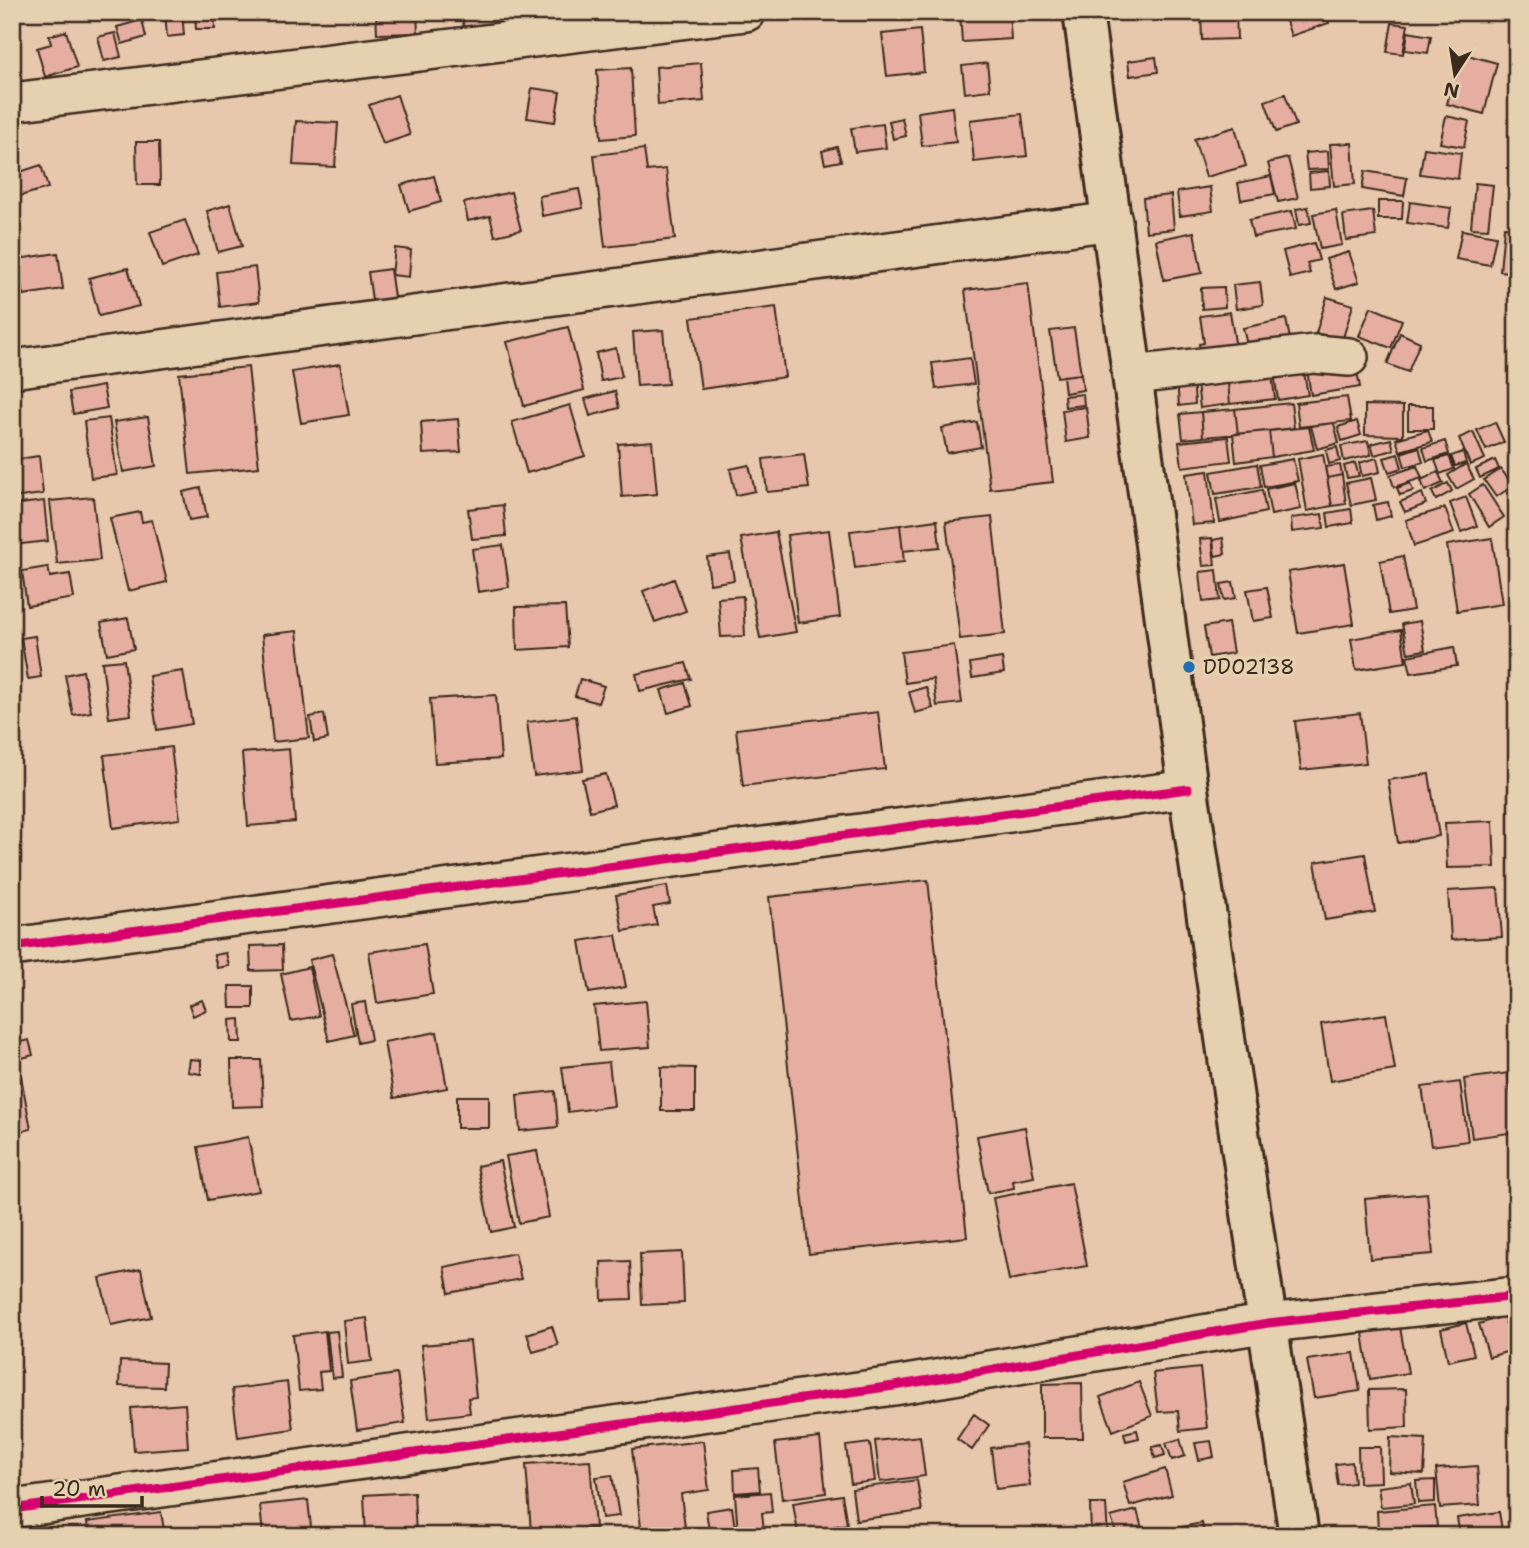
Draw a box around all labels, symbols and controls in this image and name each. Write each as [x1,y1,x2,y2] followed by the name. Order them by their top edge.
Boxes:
[1420,38,1490,108] north arrow
[1442,76,1462,104] text: N
[1203,653,1295,681] place label: DD02138
[1181,659,1197,675] marker: DD02138
[42,1464,142,1508] scale bar
[52,1475,106,1503] text: 20 m

